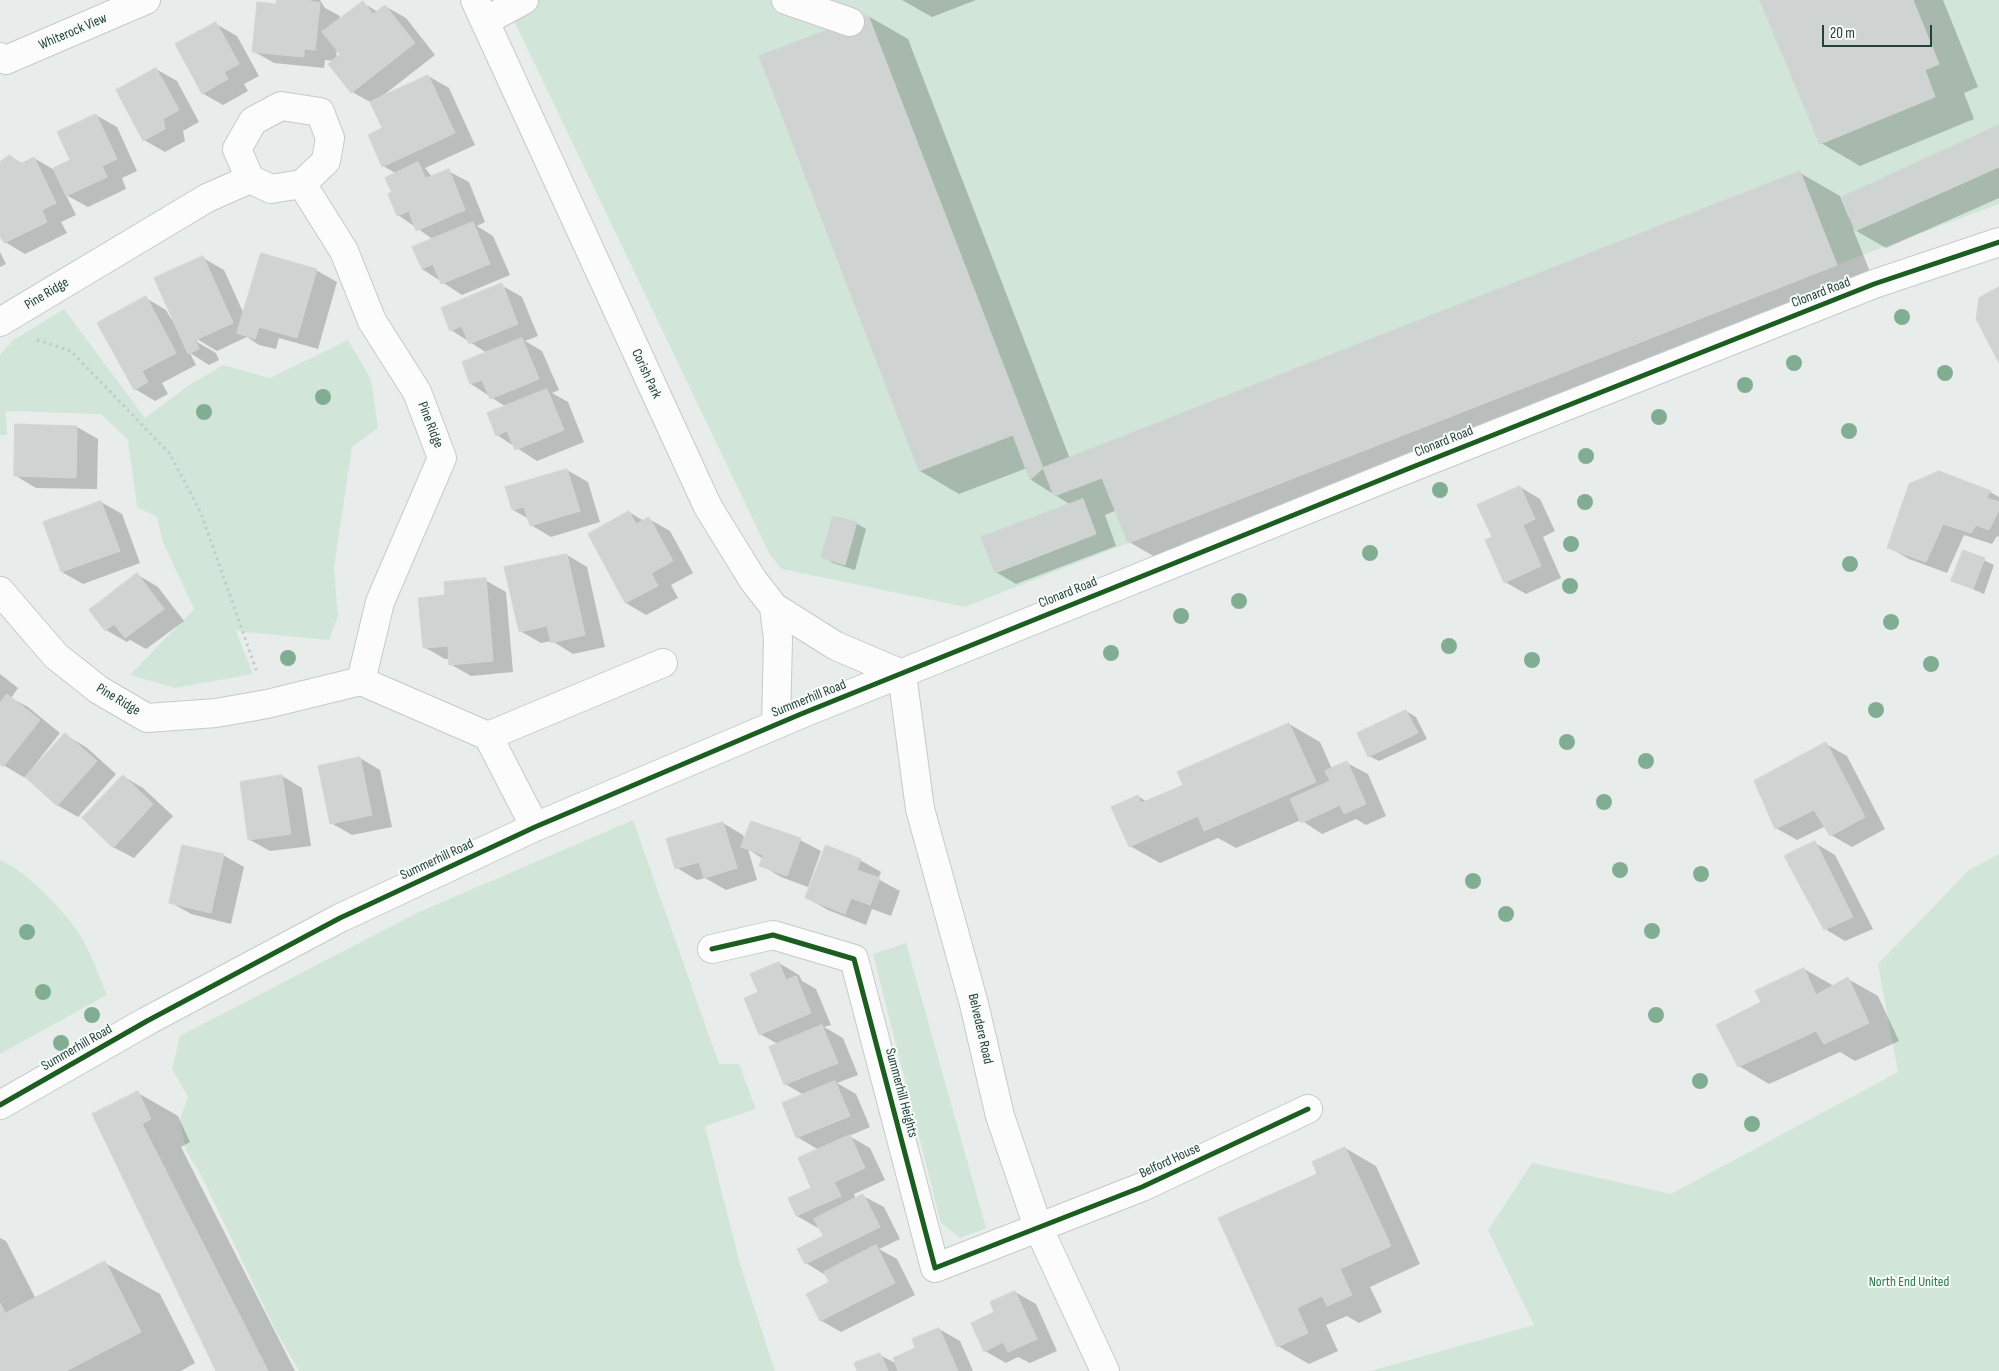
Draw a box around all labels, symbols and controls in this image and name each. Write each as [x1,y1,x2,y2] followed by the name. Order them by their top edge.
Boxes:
[36,10,110,54] street label: Whiterock View
[1824,15,1934,47] scale bar
[1830,24,1855,43] text: 20 m
[22,274,72,314] street label: Pine Ridge
[1789,274,1853,312] street label: Clonard Road
[627,347,665,401] street label: Corish Park
[413,399,447,451] street label: Pine Ridge
[1412,423,1476,461] street label: Clonard Road
[1036,574,1100,612] street label: Clonard Road
[769,676,849,722] street label: Summerhill Road
[93,680,143,720] street label: Pine Ridge
[398,836,476,884] street label: Summerhill Road
[964,992,996,1066] street label: Belvedere Road
[39,1021,115,1075] street label: Summerhill Road
[881,1047,921,1139] street label: Summerhill Heights
[1137,1140,1203,1182] street label: Belford House
[1869,1274,1949,1290] park label: North End United

